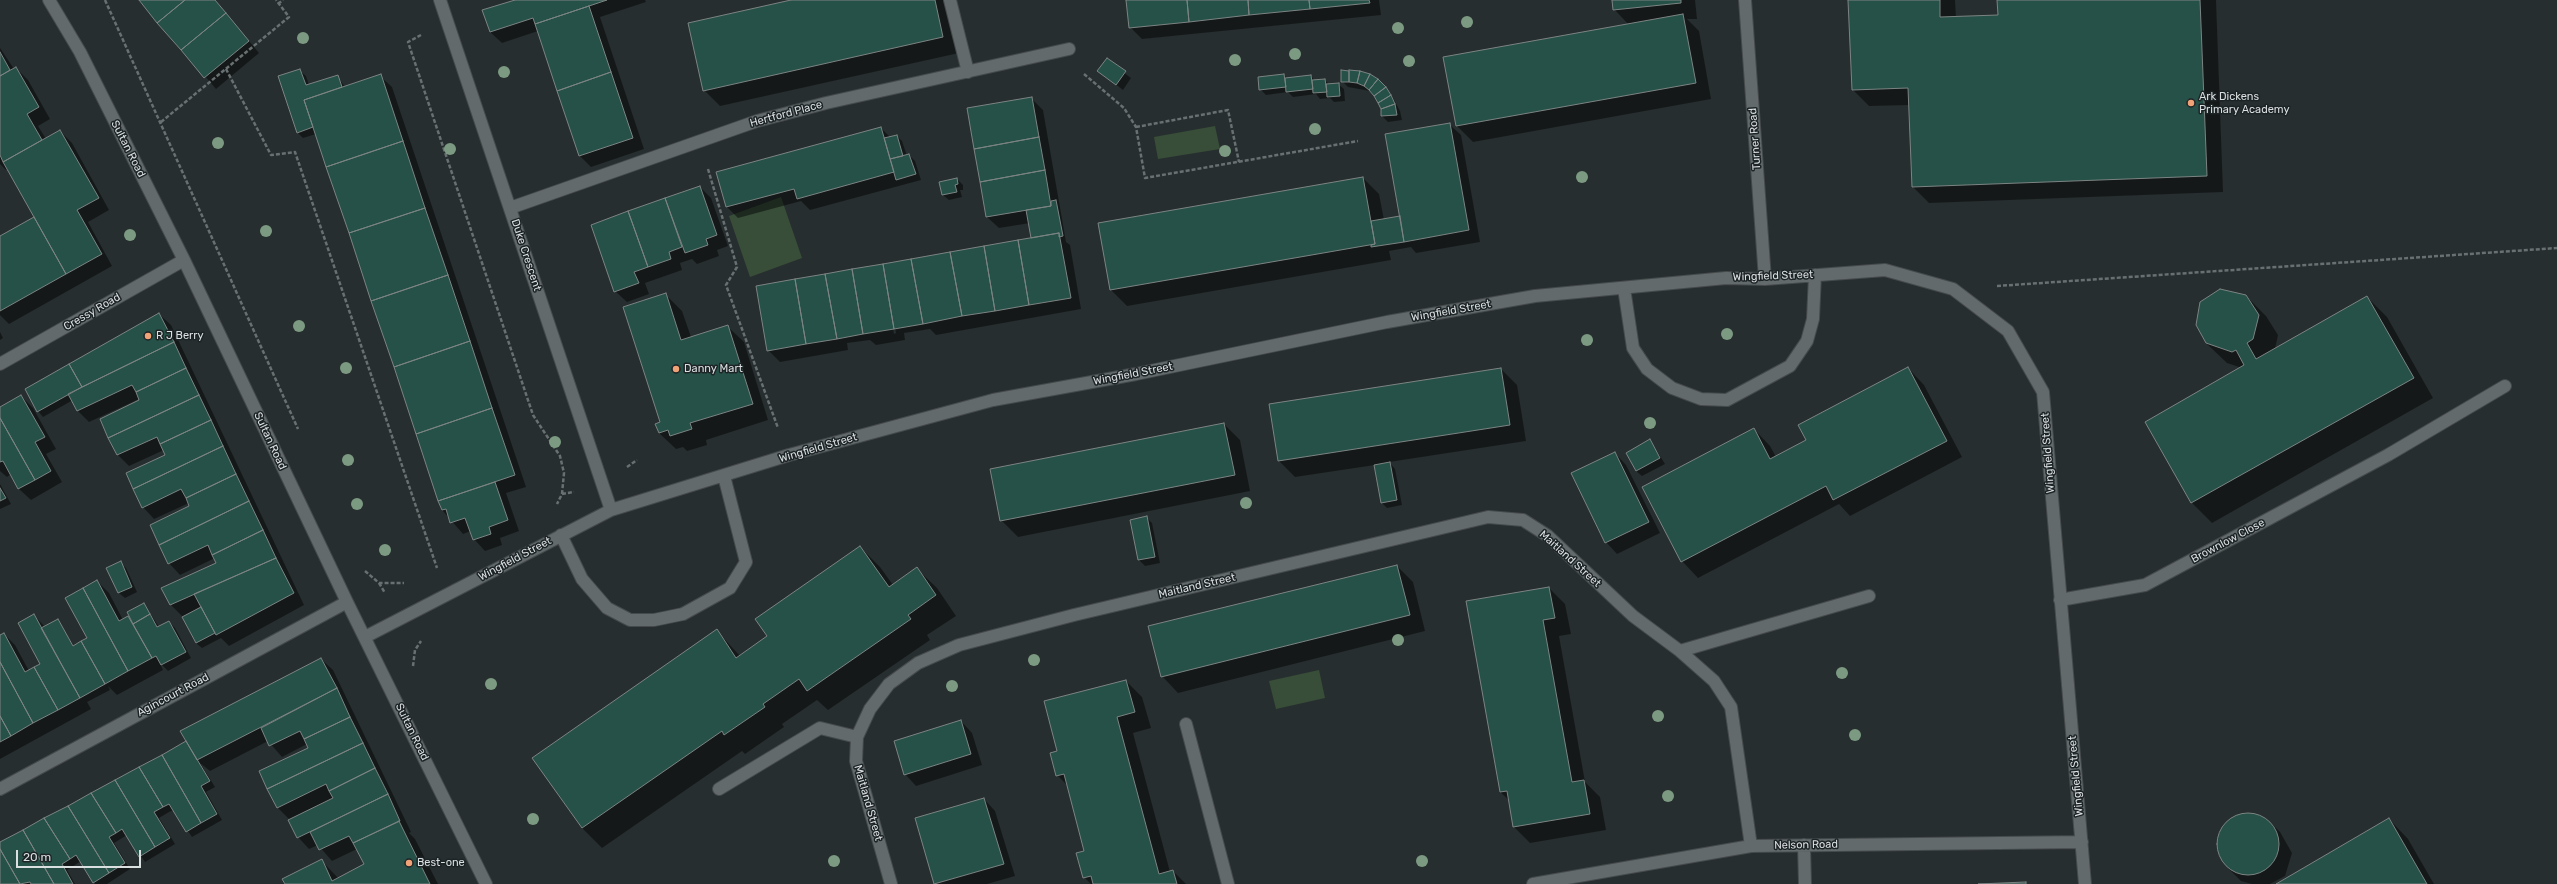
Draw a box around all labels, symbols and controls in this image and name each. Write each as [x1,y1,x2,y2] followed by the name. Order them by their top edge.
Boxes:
[2199,90,2290,116] place label: Ark Dickens Primary Academy
[748,98,824,130] street label: Hertford Place
[2186,98,2196,108] marker: Ark Dickens Primary Academy
[1746,108,1764,170] street label: Turner Road
[108,118,148,180] street label: Sultan Road
[508,217,544,293] street label: Duke Crescent
[1732,268,1814,284] street label: Wingfield Street
[61,290,123,334] street label: Cressy Road
[1410,298,1492,324] street label: Wingfield Street
[156,329,204,343] place label: R J Berry
[143,331,153,341] marker: R J Berry
[1092,360,1174,388] street label: Wingfield Street
[684,362,743,376] place label: Danny Mart
[671,364,681,374] marker: Danny Mart
[251,410,289,472] street label: Sultan Road
[2039,412,2057,494] street label: Wingfield Street
[777,431,859,465] street label: Wingfield Street
[2189,516,2267,566] street label: Brownlow Close
[1537,528,1603,590] street label: Maitland Street
[476,534,554,584] street label: Wingfield Street
[1157,571,1237,601] street label: Maitland Street
[135,671,211,719] street label: Agincourt Road
[392,701,432,763] street label: Sultan Road
[2066,735,2086,817] street label: Wingfield Street
[851,764,885,842] street label: Maitland Street
[1774,838,1838,852] street label: Nelson Road
[18,842,143,868] scale bar
[23,850,51,864] text: 20 m
[417,856,465,870] place label: Best-one
[404,858,414,868] marker: Best-one

